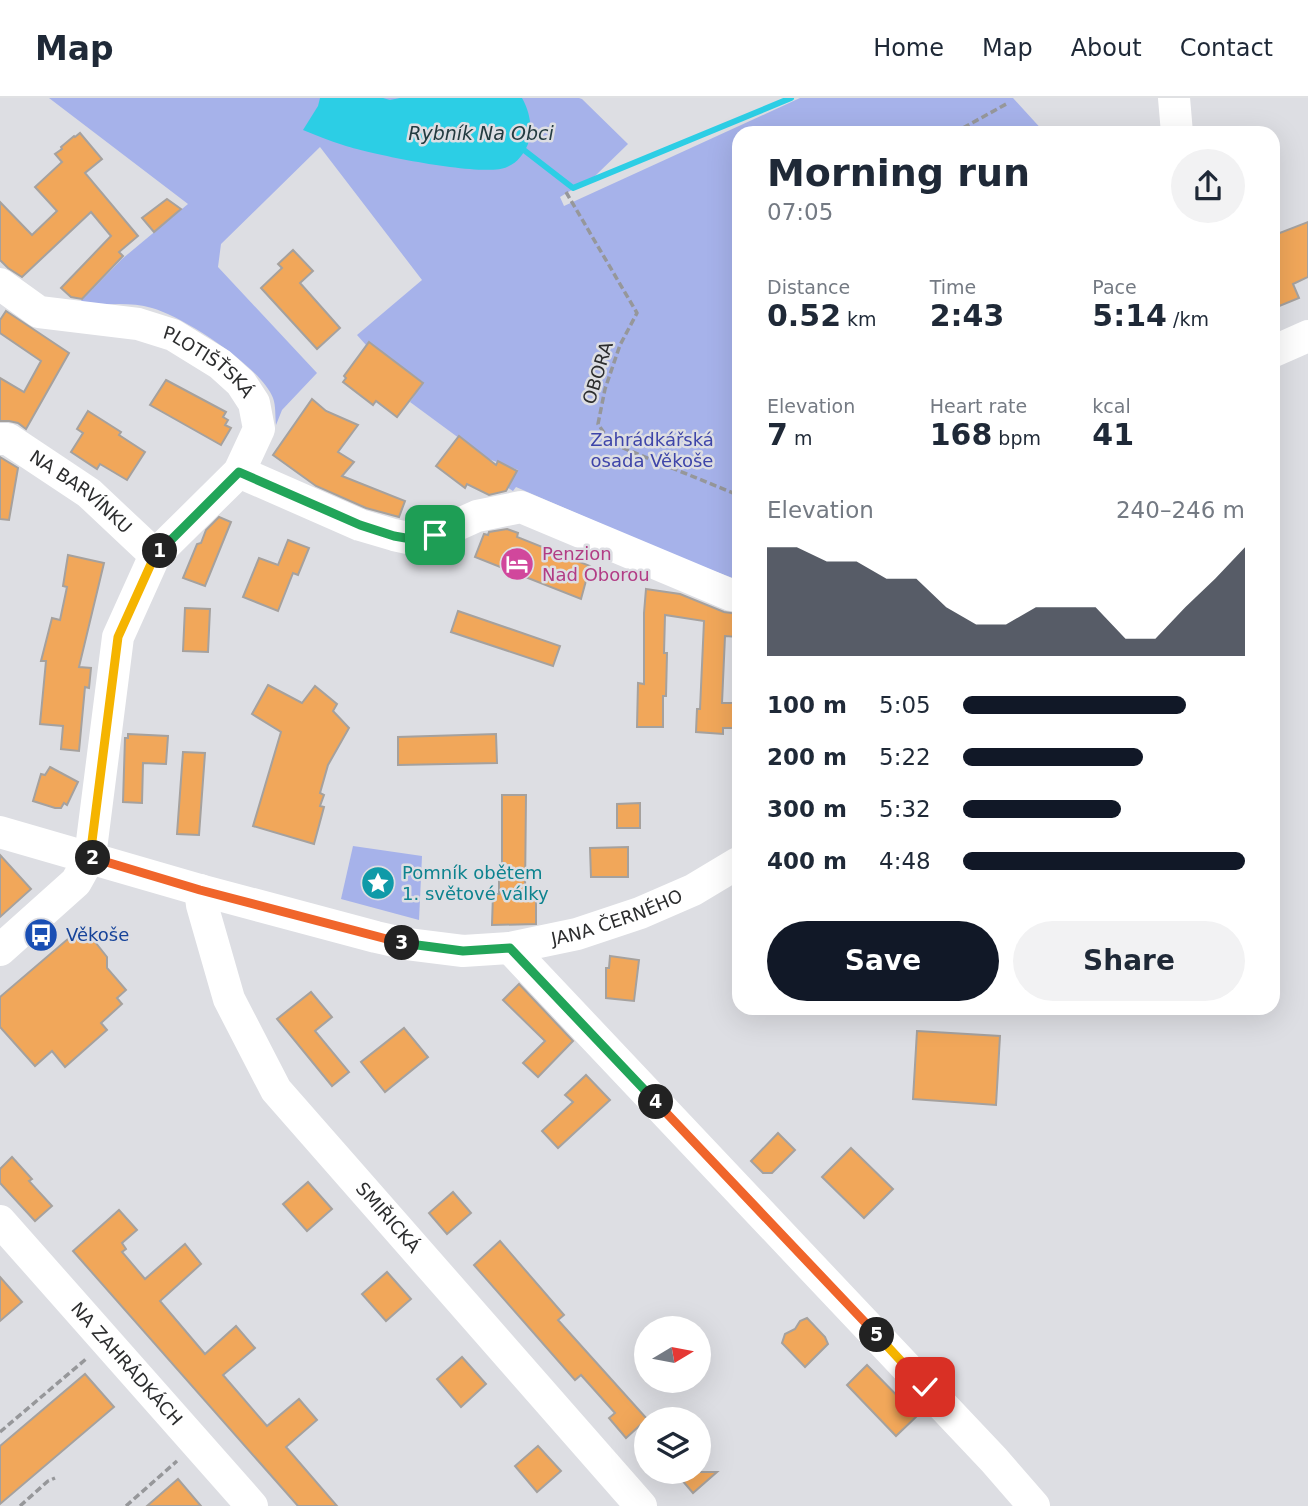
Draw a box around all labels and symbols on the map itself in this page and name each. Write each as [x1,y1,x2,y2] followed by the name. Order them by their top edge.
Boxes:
[408,122,554,144] water label: Rybník Na Obci
[161,322,259,402] street label: PLOTIŠŤSKÁ
[578,338,617,407] street label: OBORA
[590,429,714,471] park label: Zahrádkářská osada Věkoše
[26,446,136,537] street label: NA BARVÍNKU
[405,505,465,565] pin
[142,533,178,568] pin: 1
[542,543,650,585] place label: Penzion Nad Oborou
[498,545,536,583] hotel icon: Penzion Nad Oborou
[76,840,110,876] pin: 2
[402,862,549,904] place label: Pomník obětem 1. světové války
[359,864,397,902] place icon: Pomník obětem 1. světové války
[548,885,686,949] street label: JANA ČERNÉHO
[22,916,60,954] bus stop icon: Věkoše
[66,924,129,945] place label: Věkoše
[384,926,420,960] pin: 3
[638,1084,674,1119] pin: 4
[352,1178,425,1257] street label: SMIŘICKÁ
[67,1298,187,1430] street label: NA ZAHRÁDKÁCH
[634,1316,710,1393] north arrow
[860,1318,894,1352] pin: 5
[895,1357,955,1417] pin

